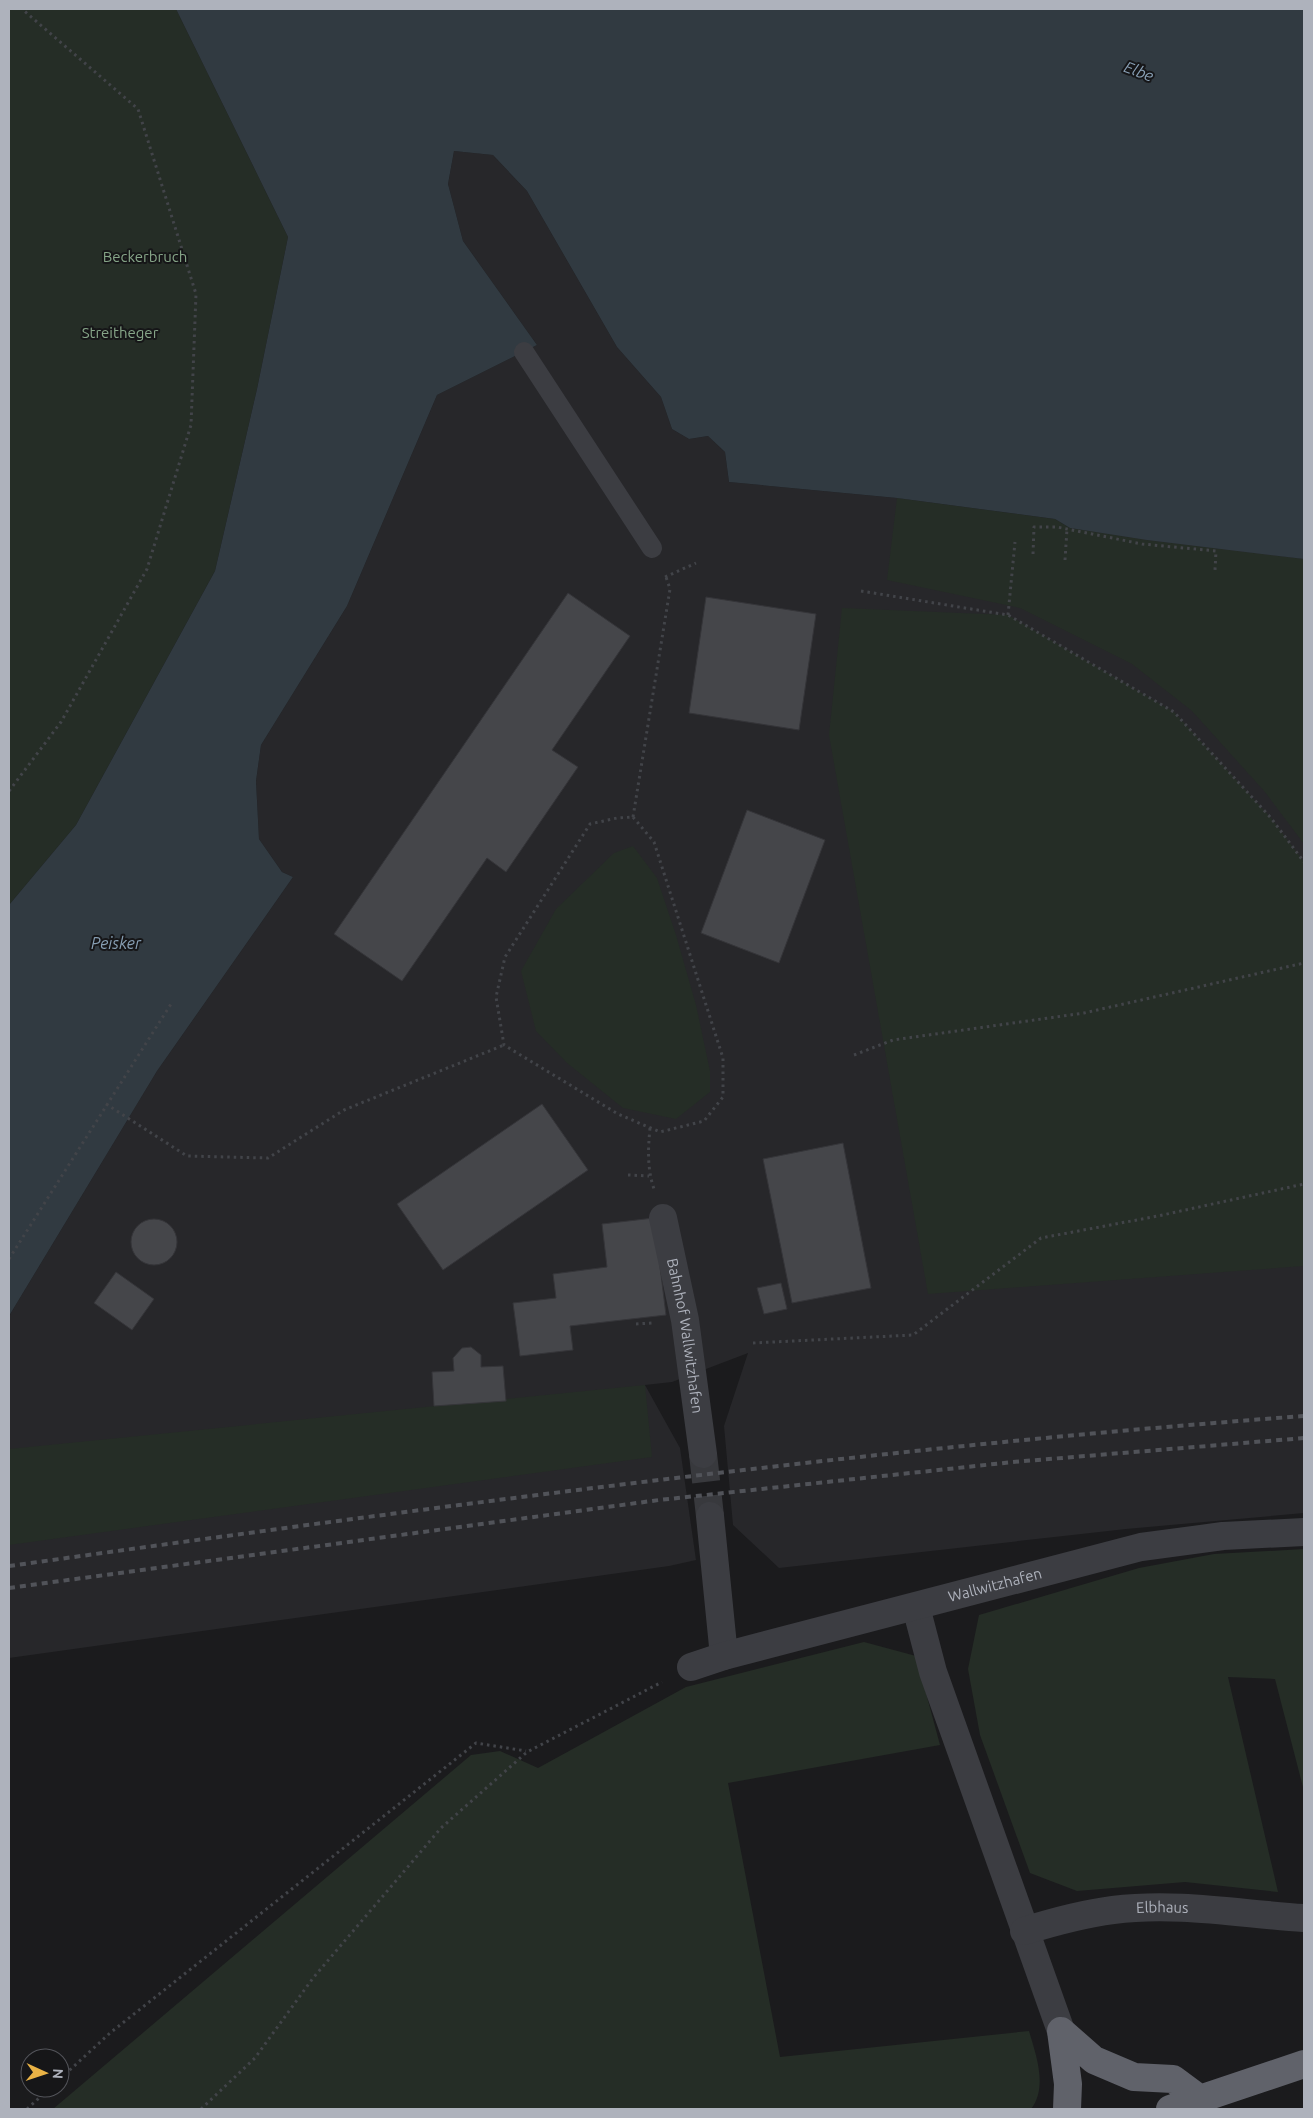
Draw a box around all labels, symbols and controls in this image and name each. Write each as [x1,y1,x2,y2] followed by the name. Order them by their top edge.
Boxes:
[1122,57,1156,85] water label: Elbe
[103,248,187,265] park label: Beckerbruch
[82,324,159,341] park label: Streitheger
[91,934,142,952] water label: Peisker
[664,1257,706,1414] street label: Bahnhof Wallwitzhafen
[946,1564,1044,1605] street label: Wallwitzhafen
[1136,1898,1189,1916] street label: Elbhaus
[20,2048,70,2098] north arrow
[50,2068,66,2079] text: N

